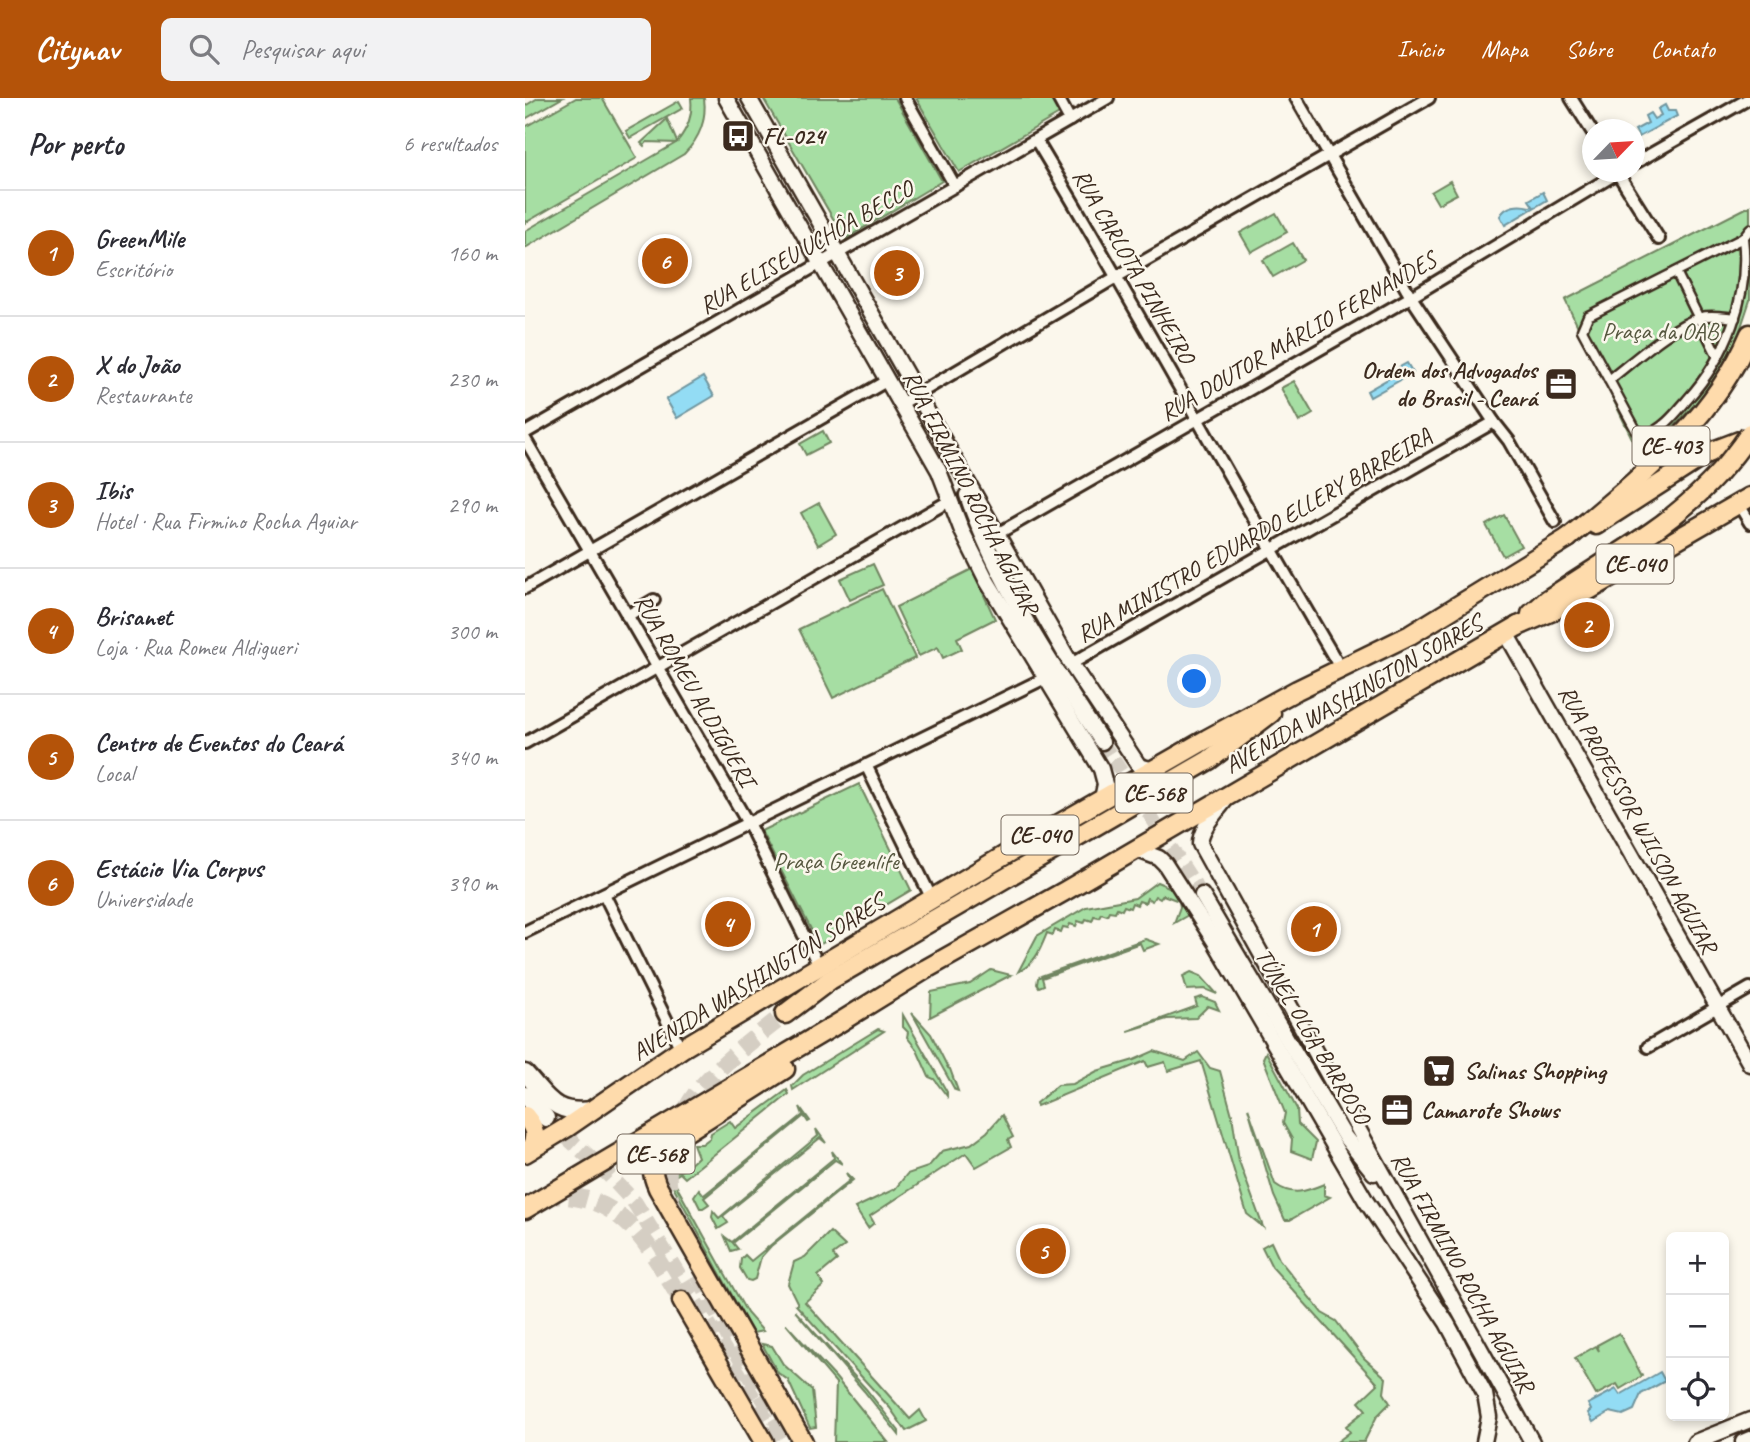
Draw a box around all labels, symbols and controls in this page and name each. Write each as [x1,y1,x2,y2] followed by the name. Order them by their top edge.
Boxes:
[161,18,651,81] search box
[35,28,119,70] text: Citynav
[185,30,223,68] icon: search
[241,33,365,66] text: Pesquisar aqui
[1397,34,1443,64] text: Início
[1481,34,1528,64] text: Mapa
[1566,34,1612,64] text: Sobre
[1650,34,1715,64] text: Contato
[719,117,757,155] bus stop icon: FL-024
[1582,119,1645,182] north arrow
[763,121,828,151] place label: FL-024
[28,125,123,163] text: Por perto
[403,129,497,158] text: 6 resultados
[1066,163,1203,371] street label: RUA CARLOTA PINHEIRO
[694,172,921,321] street label: RUA ELISEU UCHÔA BECCO
[95,222,184,255] text: GreenMile
[642,235,688,287] pin: 6
[46,239,56,268] text: 1
[448,239,497,268] text: 160 m
[1155,243,1444,427] street label: RUA DOUTOR MÁRLIO FERNANDES
[874,247,920,299] pin: 3
[95,255,172,284] text: Escritório
[1602,316,1720,346] park label: Praça da OAB
[95,348,179,381] text: X do João
[1362,355,1540,413] place label: Ordem dos Advogados do Brasil - Ceará
[46,365,56,394] text: 2
[448,365,497,394] text: 230 m
[897,365,1047,621] street label: RUA FIRMINO ROCHA AGUIAR
[1542,365,1580,403] office icon: Ordem dos Advogados do Brasil - Ceará
[95,381,192,410] text: Restaurante
[1071,420,1438,649] street label: RUA MINISTRO EDUARDO ELLERY BARREIRA
[1633,426,1709,466] road number: CE-403
[95,474,132,507] text: Ibis
[46,491,56,520] text: 3
[448,491,497,520] text: 290 m
[95,507,356,536] text: Hotel · Rua Firmino Rocha Aguiar
[1597,544,1673,584] road number: CE-040
[628,589,765,796] street label: RUA ROMEU ALDIGUERI
[1564,599,1610,651] pin: 2
[95,600,172,633] text: Brisanet
[1219,606,1491,780] street label: AVENIDA WASHINGTON SOARES
[46,617,56,646] text: 4
[448,617,497,646] text: 300 m
[95,633,297,662] text: Loja · Rua Romeu Aldigueri
[1177,664,1211,698] your location
[1552,680,1726,961] street label: RUA PROFESSOR WILSON AGUIAR
[95,726,342,759] text: Centro de Eventos do Ceará
[46,743,56,772] text: 5
[448,743,497,772] text: 340 m
[95,759,134,788] text: Local
[1115,774,1193,813] road number: CE-568
[1001,816,1079,855] road number: CE-040
[773,846,901,876] park label: Praça Greenlife
[95,852,263,885] text: Estácio Via Corpvs
[46,869,56,898] text: 6
[448,869,497,898] text: 390 m
[95,885,192,914] text: Universidade
[626,885,894,1067] street label: AVENIDA WASHINGTON SOARES
[705,898,751,950] pin: 4
[1291,903,1337,955] pin: 1
[1249,943,1379,1132] street label: TÚNEL OLGA BARROSO
[1420,1052,1458,1090] supermarket icon: Salinas Shopping
[1464,1056,1608,1086] place label: Salinas Shopping
[1378,1091,1416,1129] office icon: Camarote Shows
[1421,1095,1562,1125] place label: Camarote Shows
[617,1134,695,1174] road number: CE-568
[1385,1147,1543,1400] street label: RUA FIRMINO ROCHA AGUIAR
[1020,1225,1066,1277] pin: 5
[1666,1232,1729,1421] map controls
[1666,1232,1729,1295] button: +
[1666,1295,1729,1358] button: −
[1666,1358,1729,1421] button: locate

